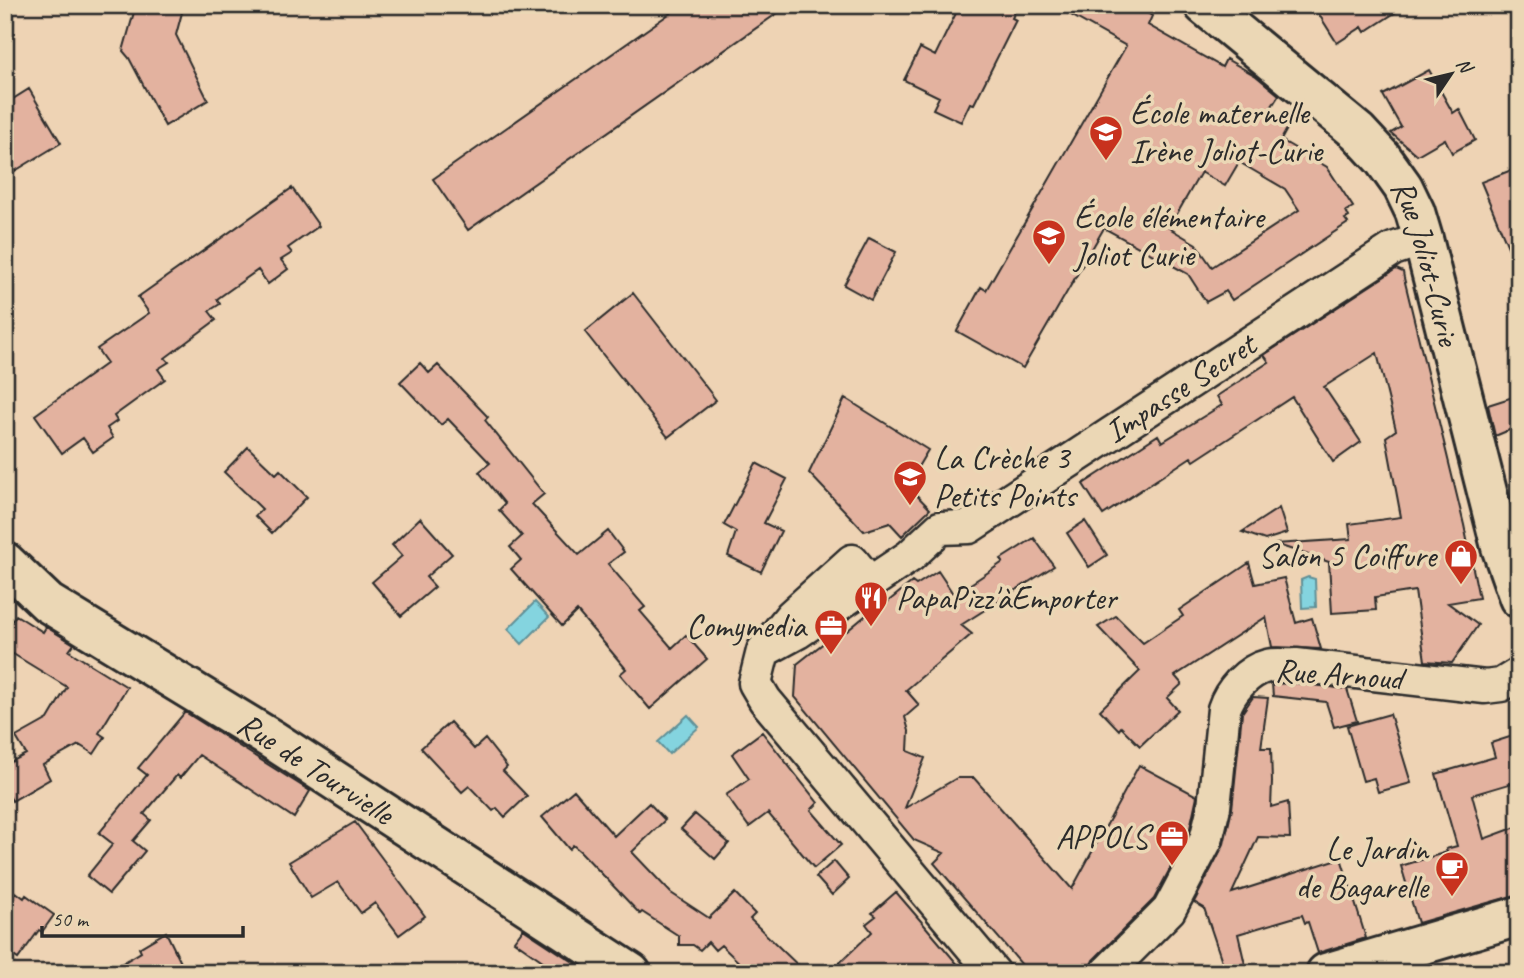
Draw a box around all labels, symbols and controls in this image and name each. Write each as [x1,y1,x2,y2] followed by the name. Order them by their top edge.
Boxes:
[1416,38,1486,108] north arrow
[1451,53,1479,79] text: N
[1130,92,1324,172] place label: École maternelle Irène Joliot-Curie
[1087,113,1125,162] school or university icon: École maternelle Irène Joliot-Curie
[1381,172,1471,352] street label: Rue Joliot-Curie
[1072,196,1266,276] place label: École élémentaire Joliot Curie
[1030,217,1068,266] school or university icon: École élémentaire Joliot Curie
[1097,322,1266,452] street label: Impasse Secret
[934,437,1079,517] place label: La Crèche 3 Petits Points
[891,458,929,507] school or university icon: La Crèche 3 Petits Points
[1258,535,1438,577] place label: Salon 5 Coiffure
[1442,537,1480,586] shop icon: Salon 5 Coiffure
[896,577,1119,619] place label: PapaPizz'àEmporter
[852,579,890,628] restaurant icon: PapaPizz'àEmporter
[686,605,809,647] place label: Comymedia
[812,607,850,656] office icon: Comymedia
[1274,649,1409,700] street label: Rue Arnoud
[230,703,403,835] street label: Rue de Tourvielle
[1056,816,1154,858] place label: APPOLS
[1153,818,1191,867] office icon: APPOLS
[1296,828,1430,908] place label: Le Jardin de Bagarelle
[1433,849,1471,898] cafe icon: Le Jardin de Bagarelle
[42,894,243,938] scale bar
[52,906,90,932] text: 50 m

